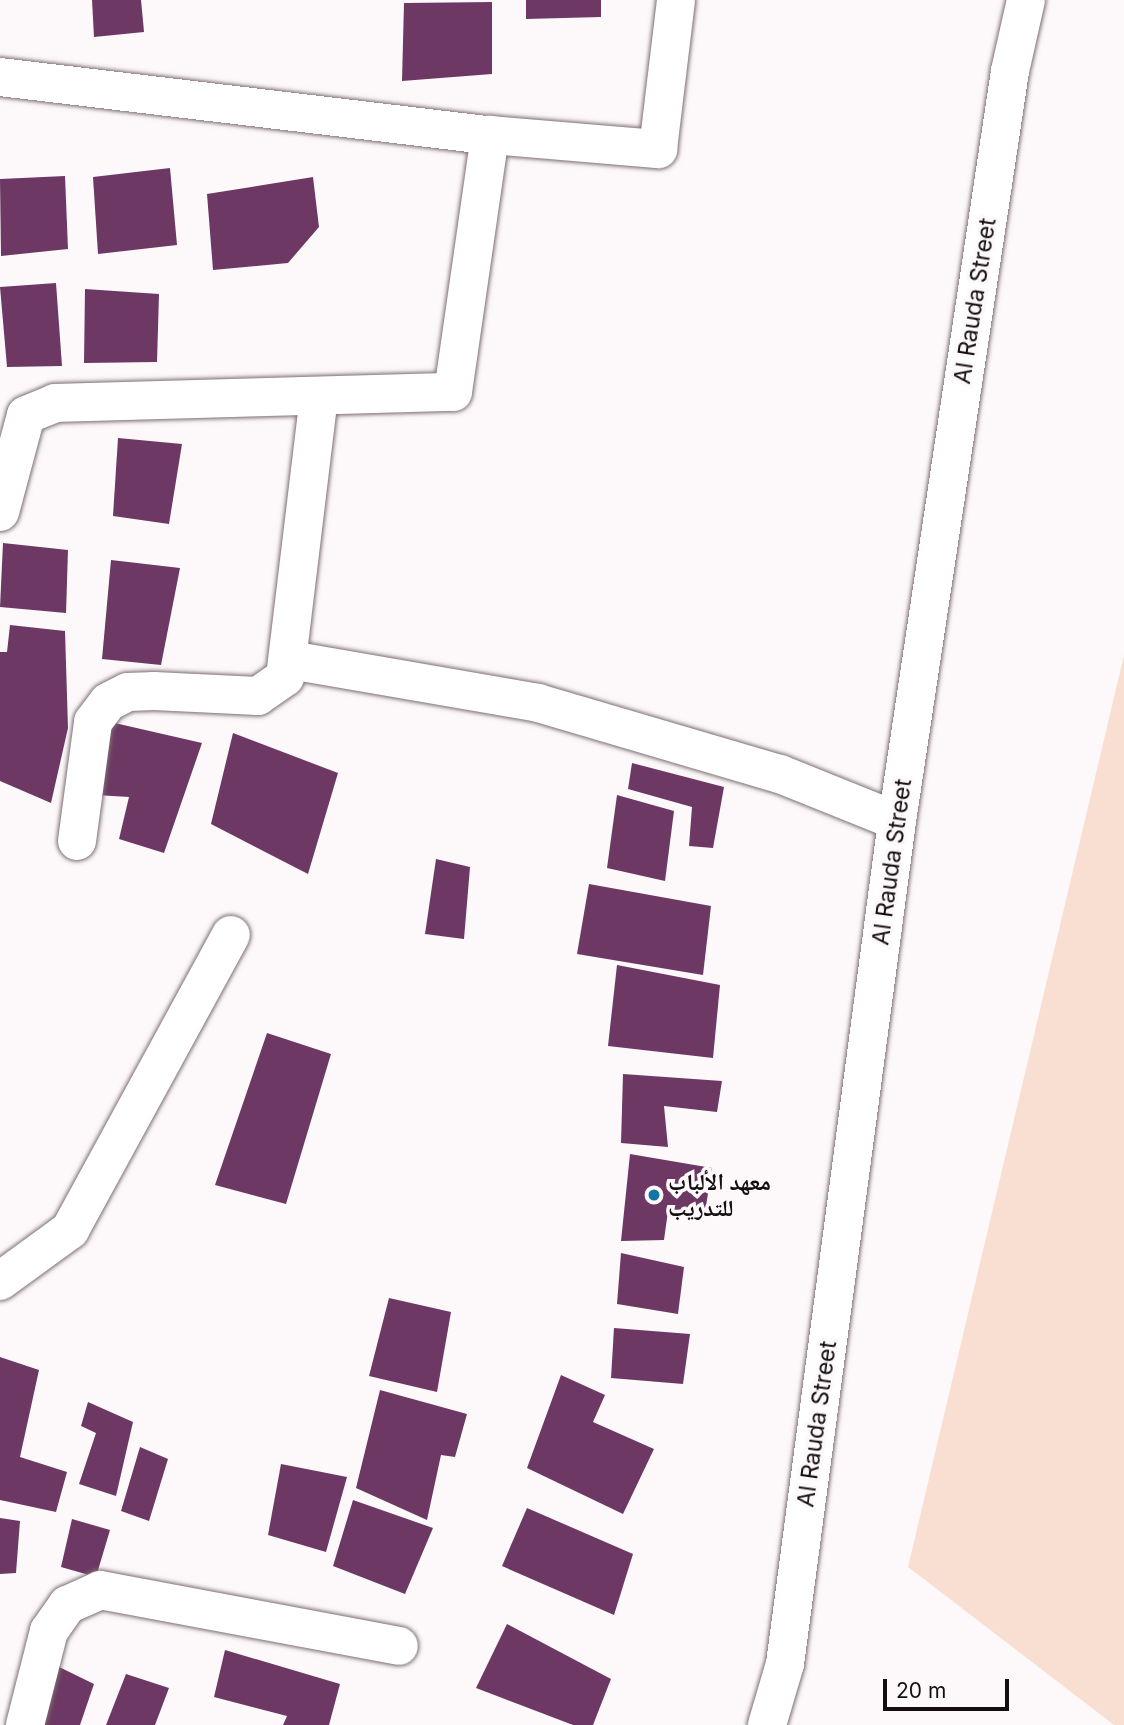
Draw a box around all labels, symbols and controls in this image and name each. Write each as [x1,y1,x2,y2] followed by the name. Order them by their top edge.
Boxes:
[948,216,1002,386] street label: Al Rauda Street
[867,777,917,947] street label: Al Rauda Street
[668,1168,771,1222] place label: معهد الألباب للتدريب
[646,1187,662,1203] marker: معهد الألباب للتدريب
[792,1339,842,1509] street label: Al Rauda Street
[886,1666,1012,1710] scale bar
[896,1678,946,1703] text: 20 m

